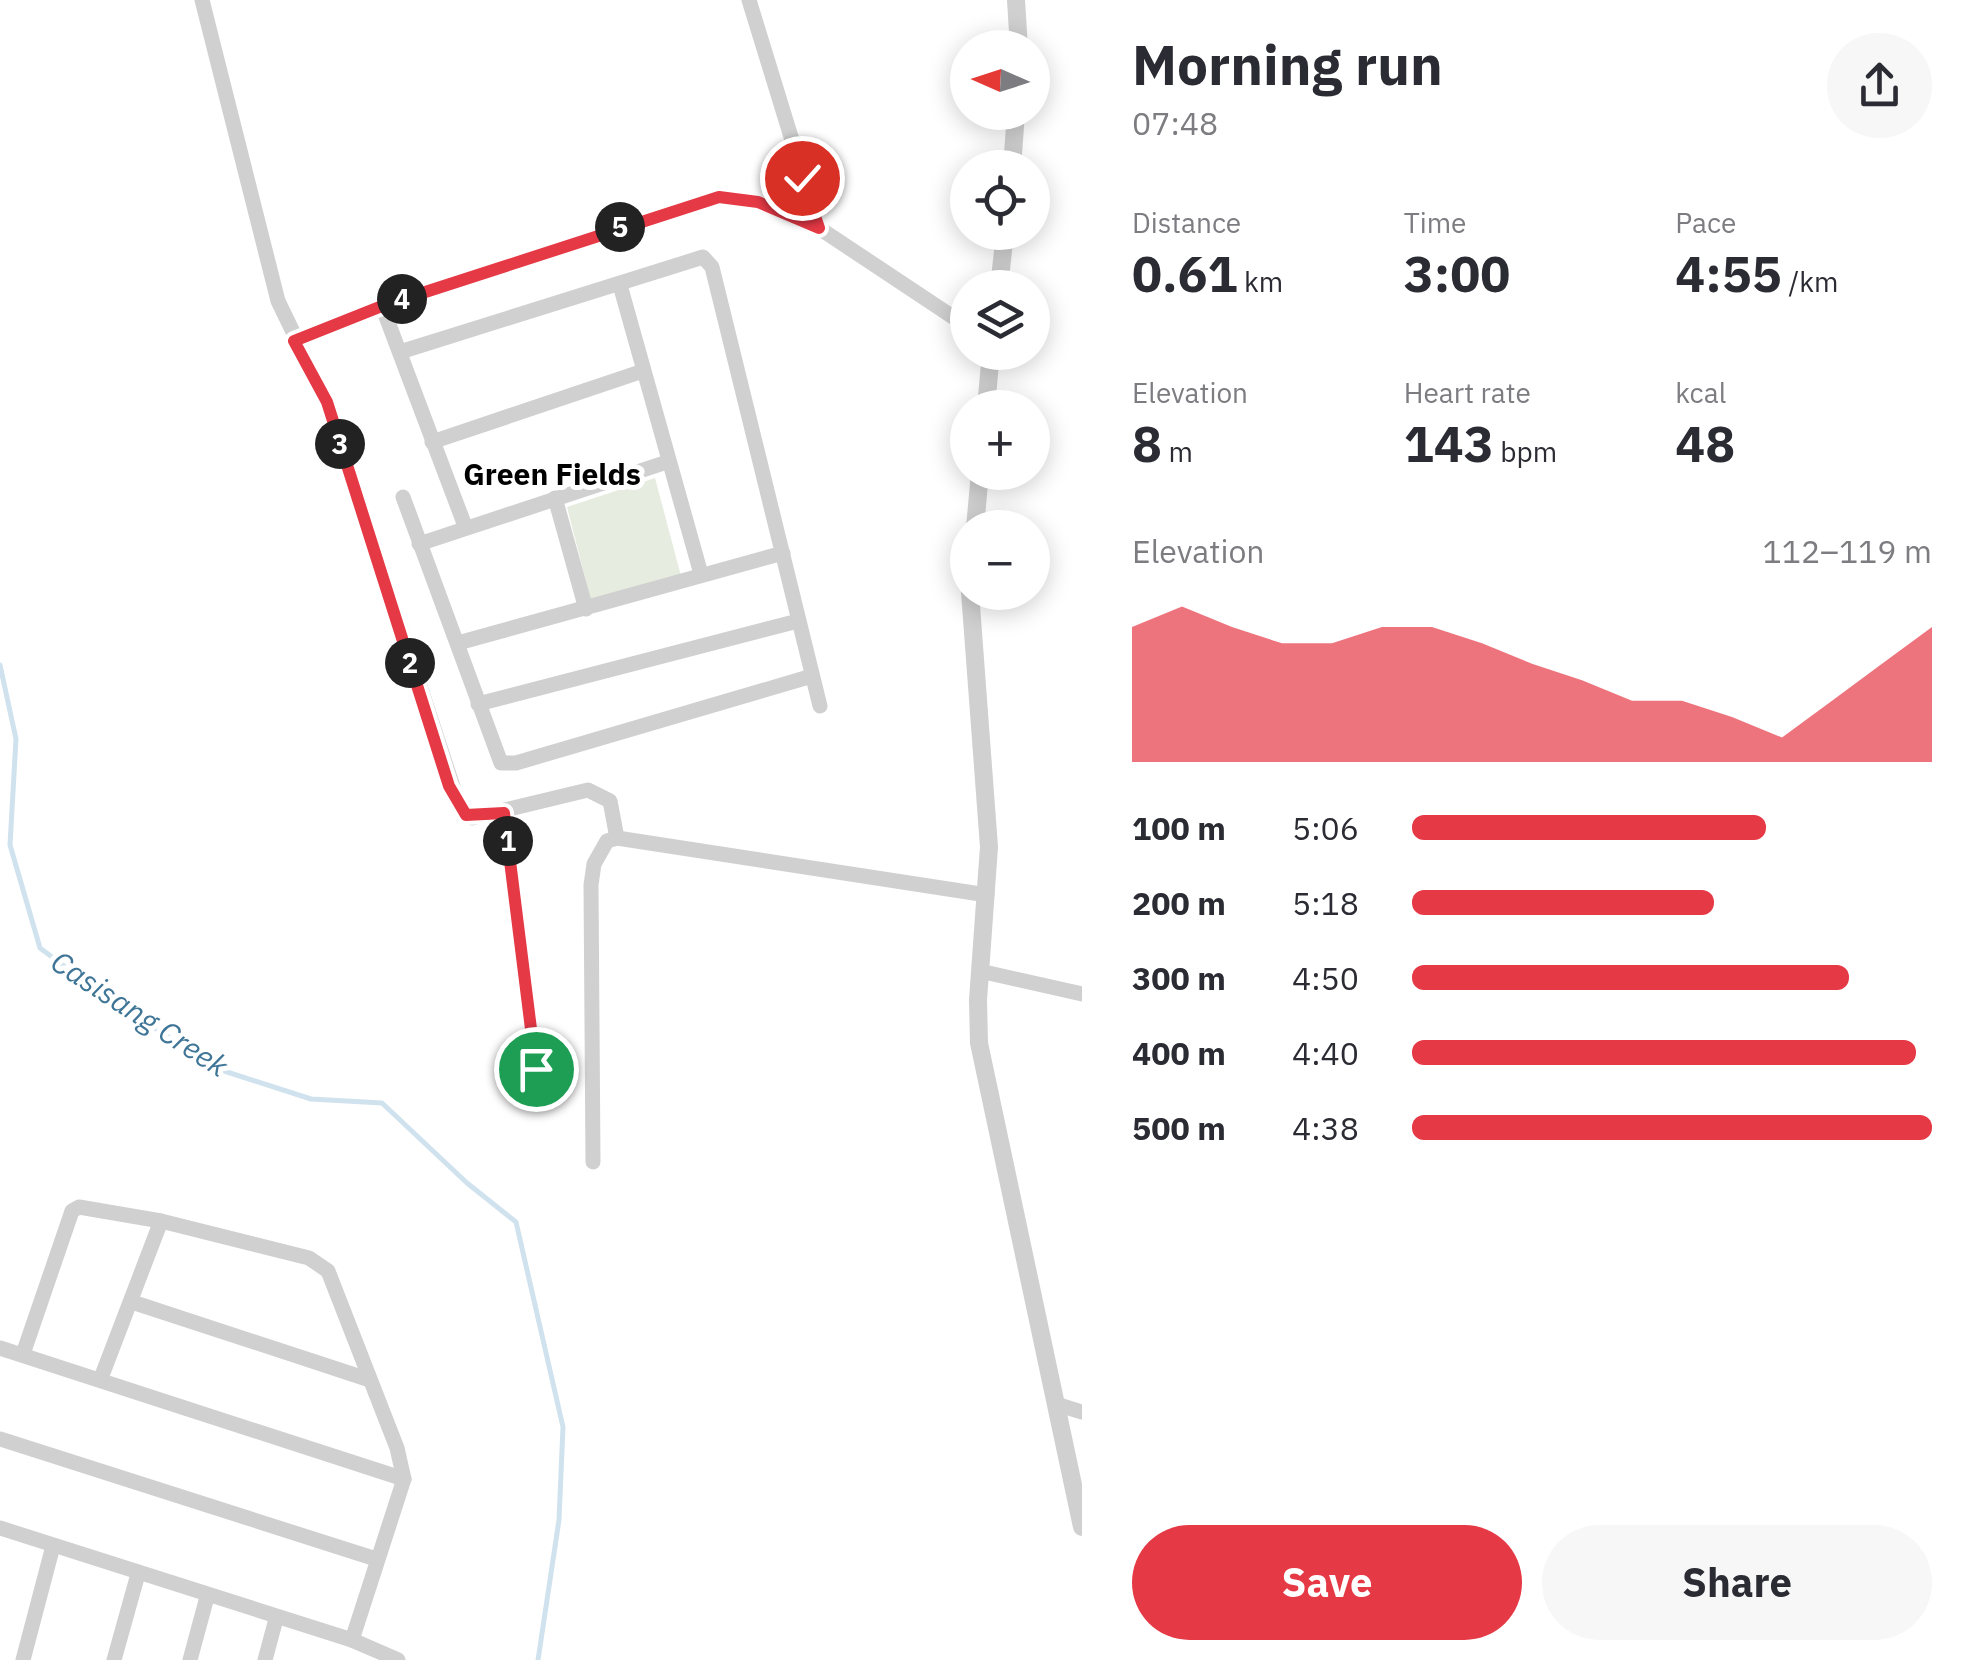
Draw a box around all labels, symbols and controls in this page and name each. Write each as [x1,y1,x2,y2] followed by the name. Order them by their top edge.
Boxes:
[1132,29,1443,100] text: Morning run
[950,30,1050,130] north arrow
[950,30,1050,610] map controls
[1827,33,1932,138] button: share
[1132,102,1218,144] text: 07:48
[760,136,845,221] pin
[950,150,1050,250] button: locate
[775,151,830,206] icon: check
[595,202,645,252] pin: 5
[1132,204,1241,241] text: Distance
[1404,204,1467,241] text: Time
[1675,204,1736,241] text: Pace
[612,208,628,245] text: 5
[1132,241,1238,306] text: 0.61
[1404,241,1510,306] text: 3:00
[1675,241,1782,306] text: 4:55
[1238,263,1283,300] text: km
[1782,263,1838,300] text: /km
[950,270,1050,370] button: layers
[377,274,427,324] pin: 4
[394,280,410,317] text: 4
[1132,374,1248,411] text: Elevation
[1404,374,1531,411] text: Heart rate
[1675,374,1726,411] text: kcal
[950,390,1050,490] button: +
[1132,411,1162,476] text: 8
[1404,411,1494,476] text: 143
[1675,411,1735,476] text: 48
[315,419,365,469] pin: 3
[332,425,348,462] text: 3
[1162,433,1193,470] text: m
[1494,433,1557,470] text: bpm
[463,454,641,493] district label: Green Fields
[950,510,1050,610] button: −
[1132,530,1265,572] text: Elevation
[1762,530,1932,572] text: 112–119 m
[385,638,435,688] pin: 2
[402,644,418,681] text: 2
[1132,807,1226,849] text: 100 m
[1292,807,1359,849] text: 5:06
[483,816,533,866] pin: 1
[500,822,516,859] text: 1
[1132,882,1226,924] text: 200 m
[1292,882,1359,924] text: 5:18
[44,941,236,1085] water label: Casisang Creek
[1132,957,1226,999] text: 300 m
[1292,957,1359,999] text: 4:50
[494,1027,579,1112] pin
[1132,1032,1226,1074] text: 400 m
[1292,1032,1359,1074] text: 4:40
[509,1042,564,1097] icon: arrive
[1132,1107,1226,1149] text: 500 m
[1292,1107,1359,1149] text: 4:38
[1132,1525,1522,1640] button: Save
[1542,1525,1932,1640] button: Share

